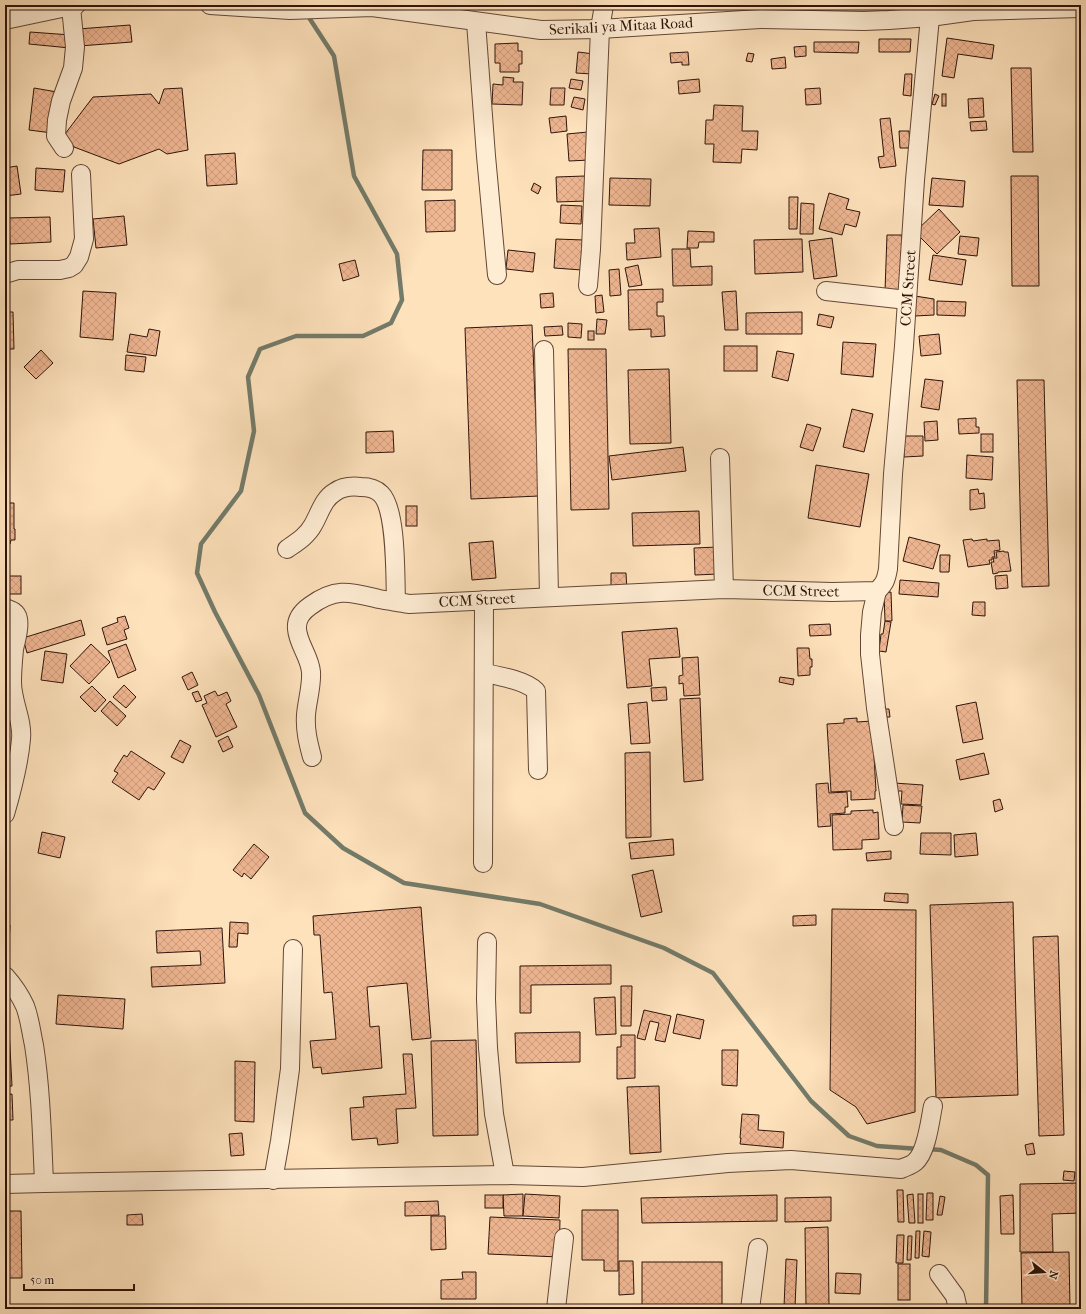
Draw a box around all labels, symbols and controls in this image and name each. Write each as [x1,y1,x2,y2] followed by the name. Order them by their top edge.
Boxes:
[549,13,694,39] street label: Serikali ya Mitaa Road
[896,248,920,327] street label: CCM Street
[762,581,840,601] street label: CCM Street
[438,589,516,611] street label: CCM Street
[1024,1252,1064,1292] north arrow
[24,1266,134,1292] scale bar
[1045,1269,1061,1281] text: N
[30,1273,54,1287] text: 50 m

